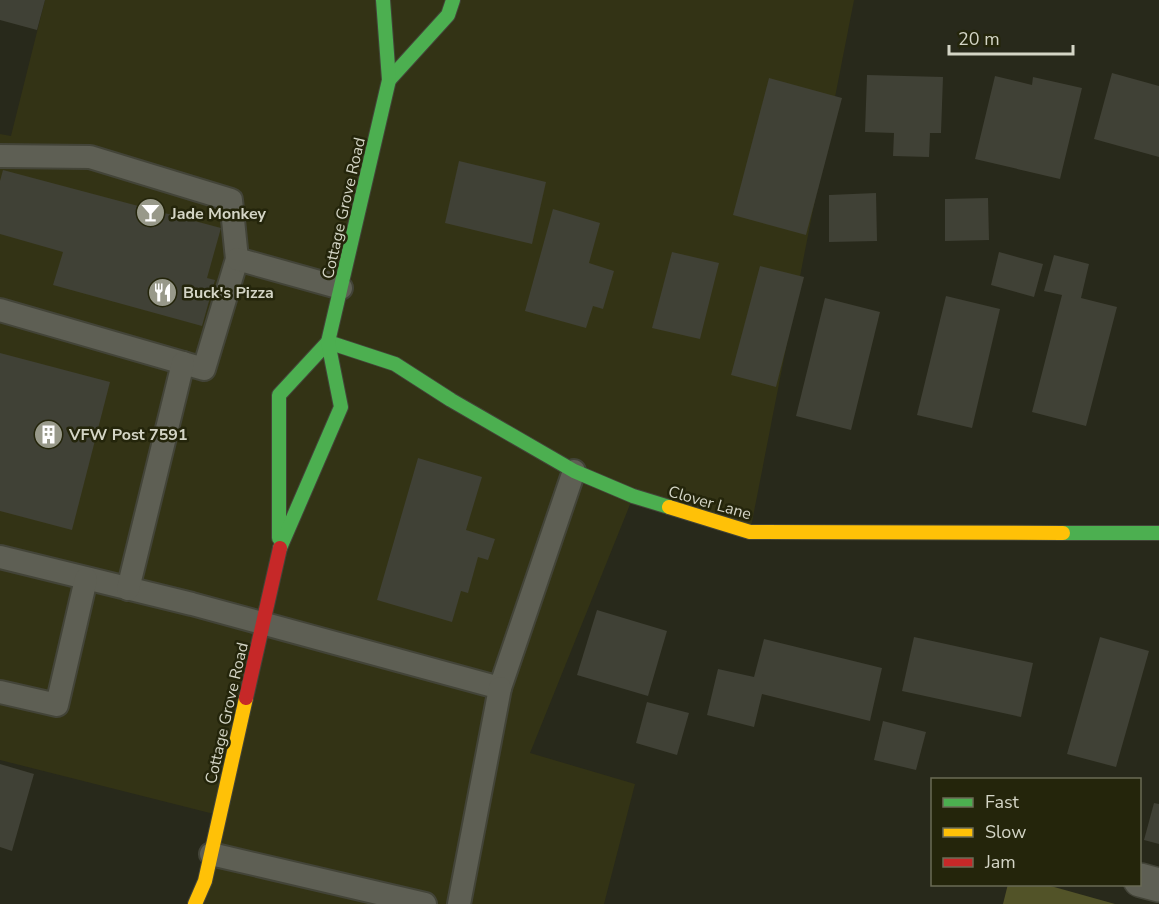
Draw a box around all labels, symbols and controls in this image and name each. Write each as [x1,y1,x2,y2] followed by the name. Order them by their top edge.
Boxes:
[949,18,1074,56] scale bar
[958,27,1000,51] text: 20 m
[317,135,371,281] street label: Cottage Grove Road
[134,197,166,229] bar icon: Jade Monkey
[170,203,266,225] place label: Jade Monkey
[146,276,178,308] restaurant icon: Buck's Pizza
[183,282,274,304] place label: Buck's Pizza
[32,418,64,450] building icon: VFW Post 7591
[68,424,187,446] place label: VFW Post 7591
[666,481,754,525] street label: Clover Lane
[200,640,254,786] street label: Cottage Grove Road
[931,778,1141,886] legend
[985,790,1020,814] text: Fast
[985,820,1026,844] text: Slow
[984,850,1016,874] text: Jam

